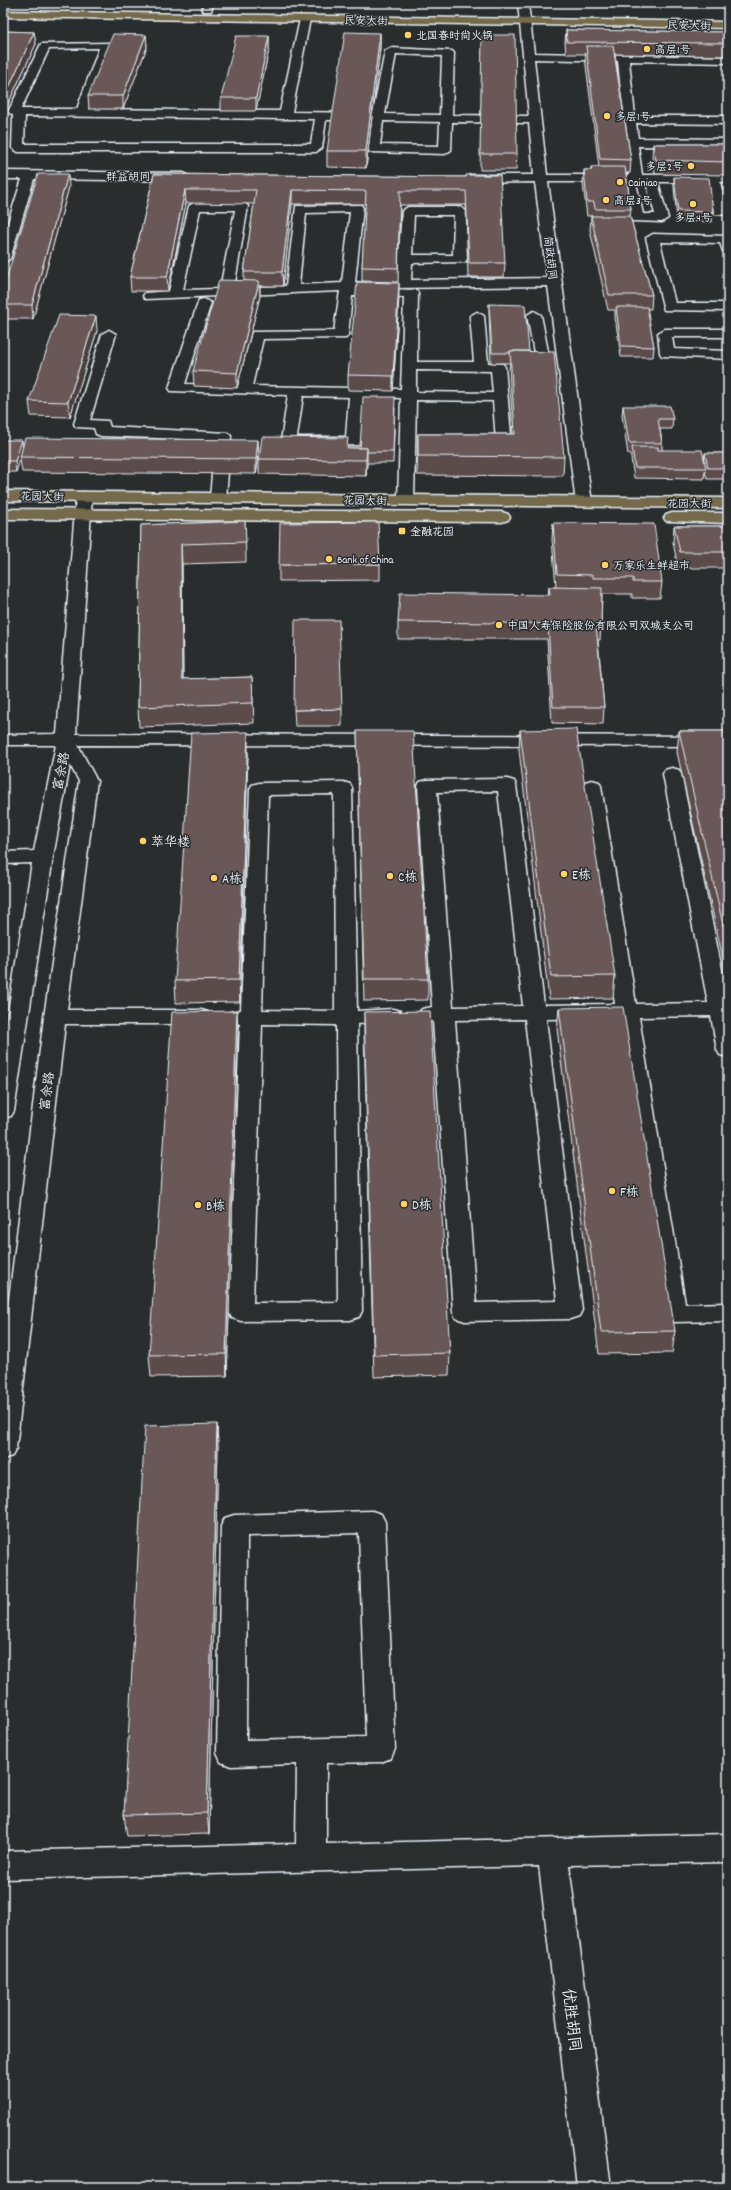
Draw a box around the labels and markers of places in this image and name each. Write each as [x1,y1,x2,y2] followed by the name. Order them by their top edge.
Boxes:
[416,29,493,45] place label: 北国春时尚火锅
[403,30,413,40] marker: 北国春时尚火锅
[655,43,690,59] place label: 高层1号
[642,44,652,54] marker: 高层1号
[615,110,650,126] place label: 多层1号
[602,111,612,121] marker: 多层1号
[645,160,683,176] place label: 多层2号
[686,161,696,171] marker: 多层2号
[628,176,658,192] place label: Cainiao
[615,177,625,187] marker: Cainiao
[614,194,652,210] place label: 高层3号
[601,195,611,205] marker: 高层3号
[688,199,698,209] marker: 多层4号
[674,211,712,227] place label: 多层4号
[410,525,454,541] place label: 金融花园
[397,526,407,536] marker: 金融花园
[337,553,394,569] place label: Bank of China
[324,554,334,564] marker: Bank of China
[613,559,690,575] place label: 万家乐生鲜超市
[600,560,610,570] marker: 万家乐生鲜超市
[507,619,694,635] place label: 中国人寿保险股份有限公司双城支公司
[494,620,504,630] marker: 中国人寿保险股份有限公司双城支公司
[151,834,190,853] place label: 萃华楼
[138,836,148,846] marker: 萃华楼
[572,867,591,886] place label: E栋
[398,869,417,888] place label: C栋
[559,869,569,879] marker: E栋
[222,871,242,890] place label: A栋
[385,871,395,881] marker: C栋
[209,873,219,883] marker: A栋
[620,1184,639,1203] place label: F栋
[607,1186,617,1196] marker: F栋
[412,1197,432,1216] place label: D栋
[206,1198,225,1217] place label: B栋
[399,1199,409,1209] marker: D栋
[193,1200,203,1210] marker: B栋

